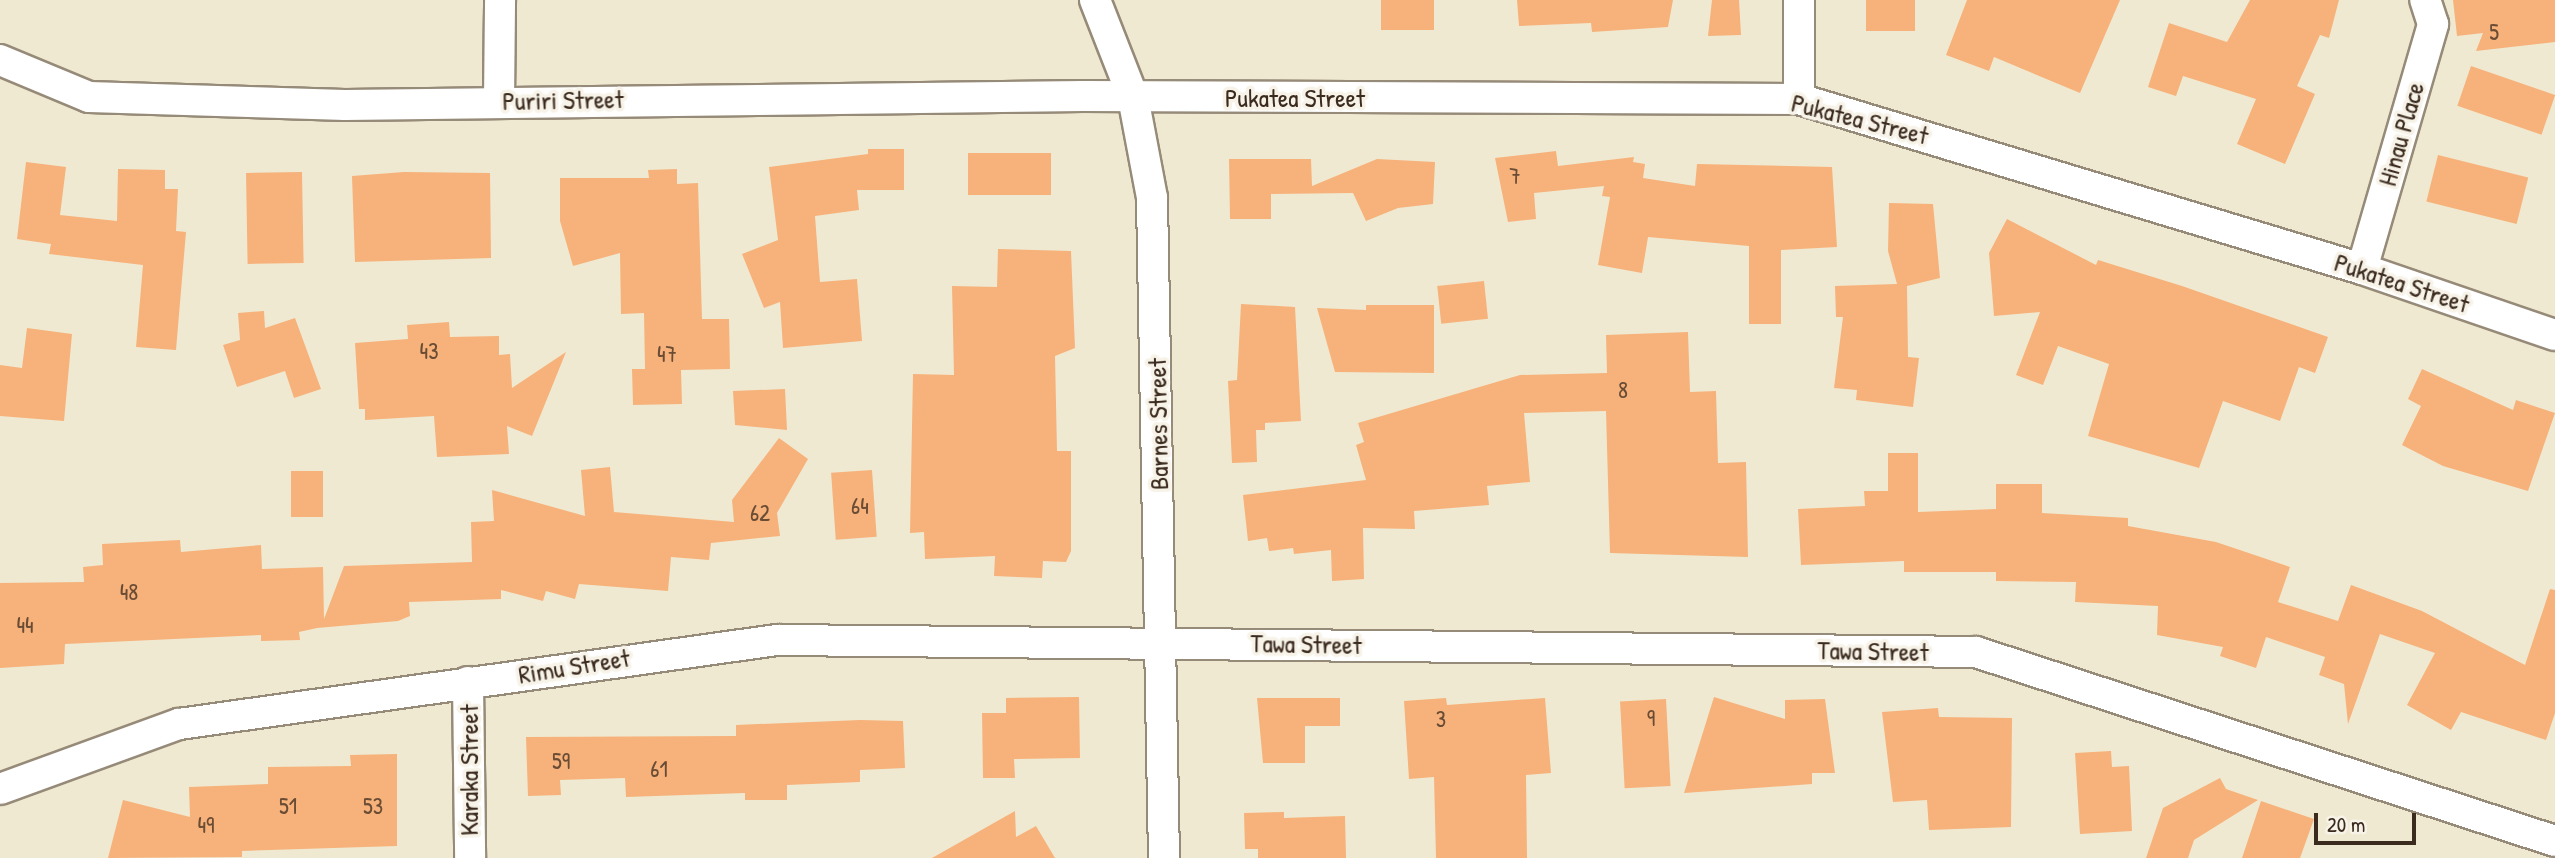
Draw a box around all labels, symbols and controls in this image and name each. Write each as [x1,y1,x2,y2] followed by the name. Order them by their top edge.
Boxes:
[2489,18,2499,46] house number: 5
[2371,79,2431,189] street label: Hinau Place
[1225,82,1365,114] street label: Pukatea Street
[502,83,624,117] street label: Puriri Street
[1788,87,1932,151] street label: Pukatea Street
[1509,162,1521,190] house number: 7
[2331,247,2473,319] street label: Pukatea Street
[420,337,438,365] house number: 43
[657,340,677,368] house number: 47
[1141,358,1175,490] street label: Barnes Street
[1618,376,1628,404] house number: 8
[851,492,869,520] house number: 64
[750,499,770,527] house number: 62
[120,578,138,606] house number: 48
[16,611,34,639] house number: 44
[1250,627,1362,661] street label: Tawa Street
[1817,634,1929,668] street label: Tawa Street
[516,642,632,690] street label: Rimu Street
[453,704,485,836] street label: Karaka Street
[1647,704,1655,732] house number: 9
[1436,705,1446,733] house number: 3
[552,747,570,775] house number: 59
[650,755,668,783] house number: 61
[279,792,297,820] house number: 51
[363,792,383,820] house number: 53
[2317,798,2418,842] scale bar
[2327,810,2365,839] text: 20 m
[197,811,215,839] house number: 49

